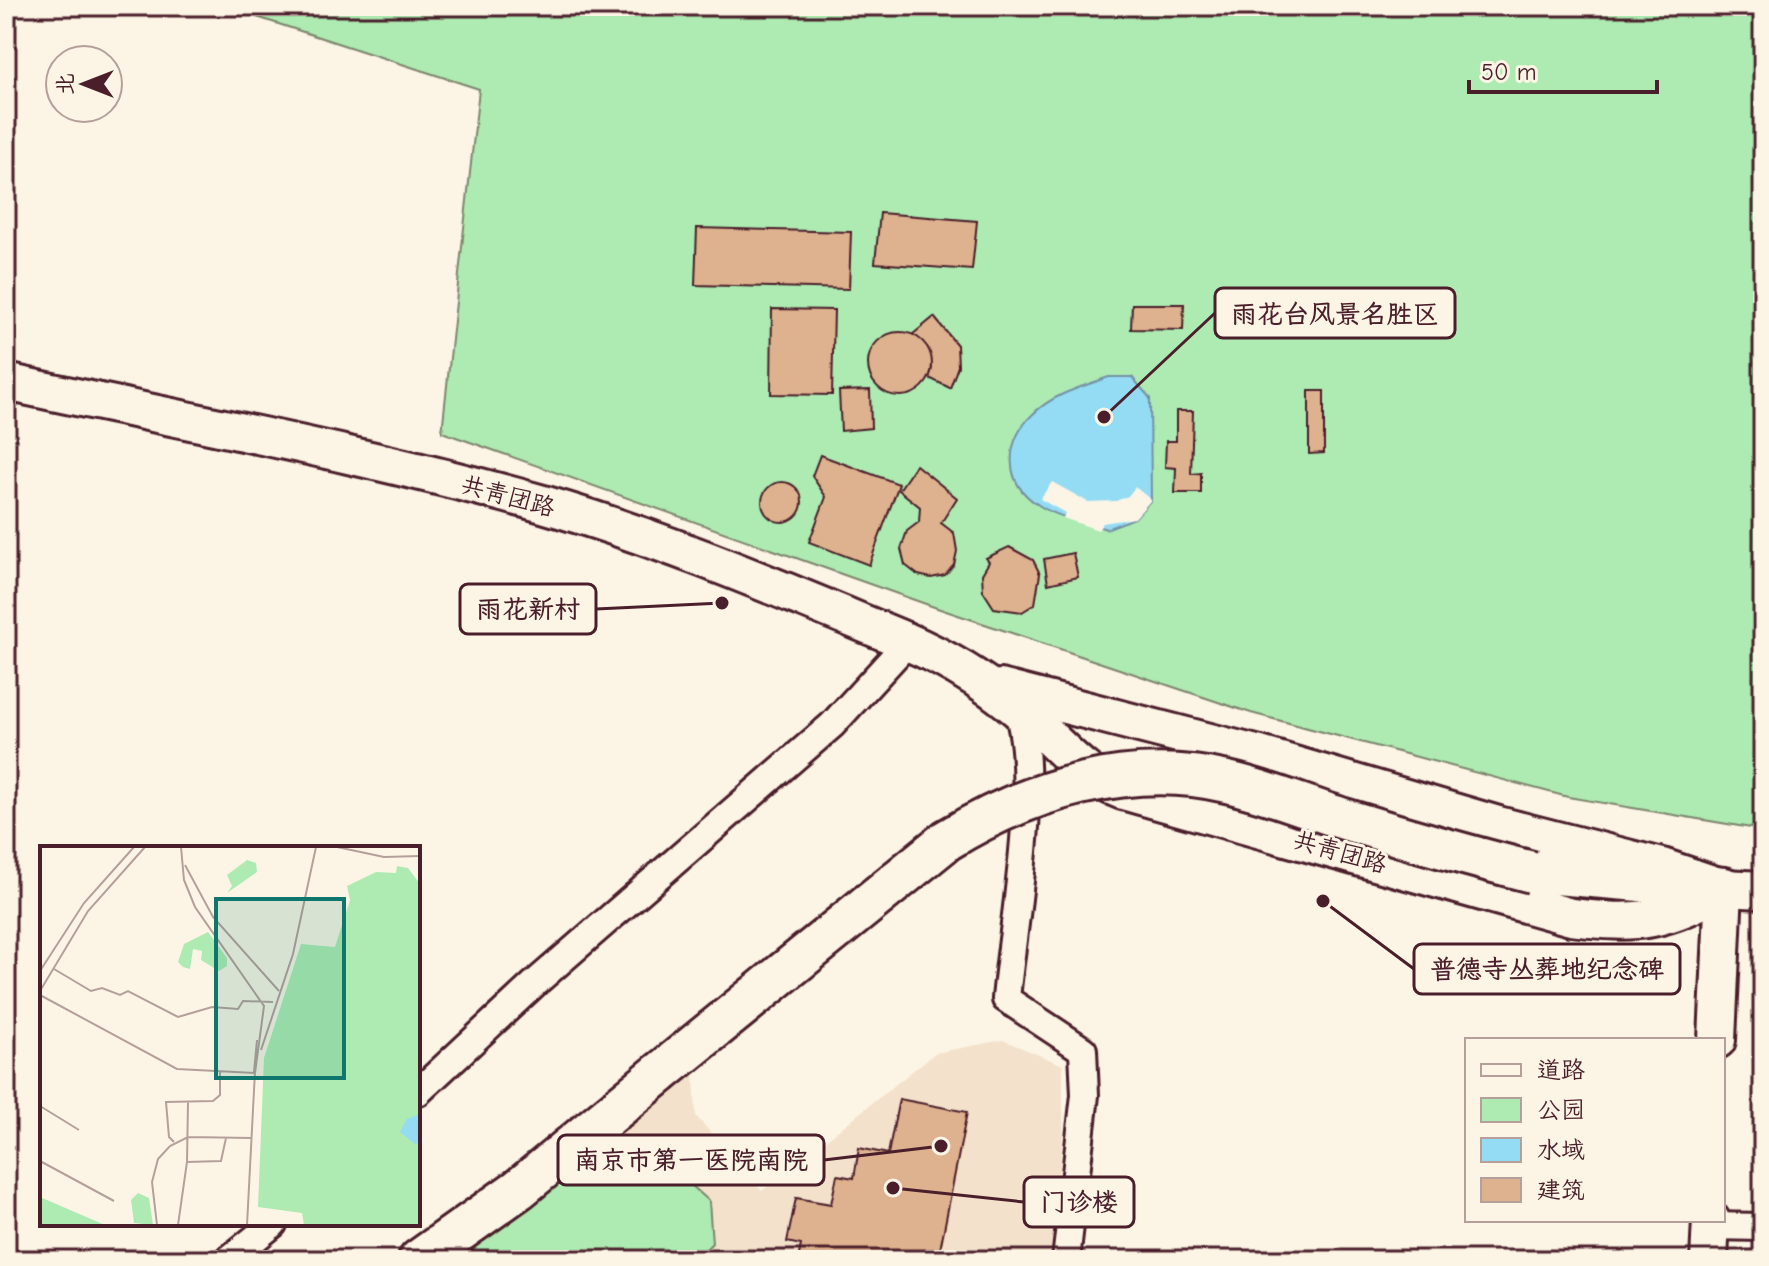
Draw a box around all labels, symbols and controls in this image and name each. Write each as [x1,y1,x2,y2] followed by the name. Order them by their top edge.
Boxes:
[44,44,124,124] north arrow
[1469,44,1657,94] scale bar
[1481,58,1537,86] text: 50 m
[52,73,78,95] text: 北
[1215,288,1455,338] callout: 雨花台风景名胜区
[1231,300,1439,330] text: 雨花台风景名胜区
[458,470,558,522] street label: 共青团路
[460,584,596,634] callout: 雨花新村
[476,595,580,625] text: 雨花新村
[1290,825,1390,879] street label: 共青团路
[40,846,420,1226] inset map
[1414,944,1680,994] callout: 普德寺丛葬地纪念碑
[1430,955,1664,985] text: 普德寺丛葬地纪念碑
[1465,1038,1725,1222] legend
[1537,1056,1585,1084] text: 道路
[1537,1096,1585,1124] text: 公园
[558,1135,824,1185] callout: 南京市第一医院南院
[1537,1136,1585,1164] text: 水域
[574,1146,808,1176] text: 南京市第一医院南院
[1537,1176,1585,1204] text: 建筑
[1024,1177,1134,1227] callout: 门诊楼
[1040,1188,1118,1218] text: 门诊楼

